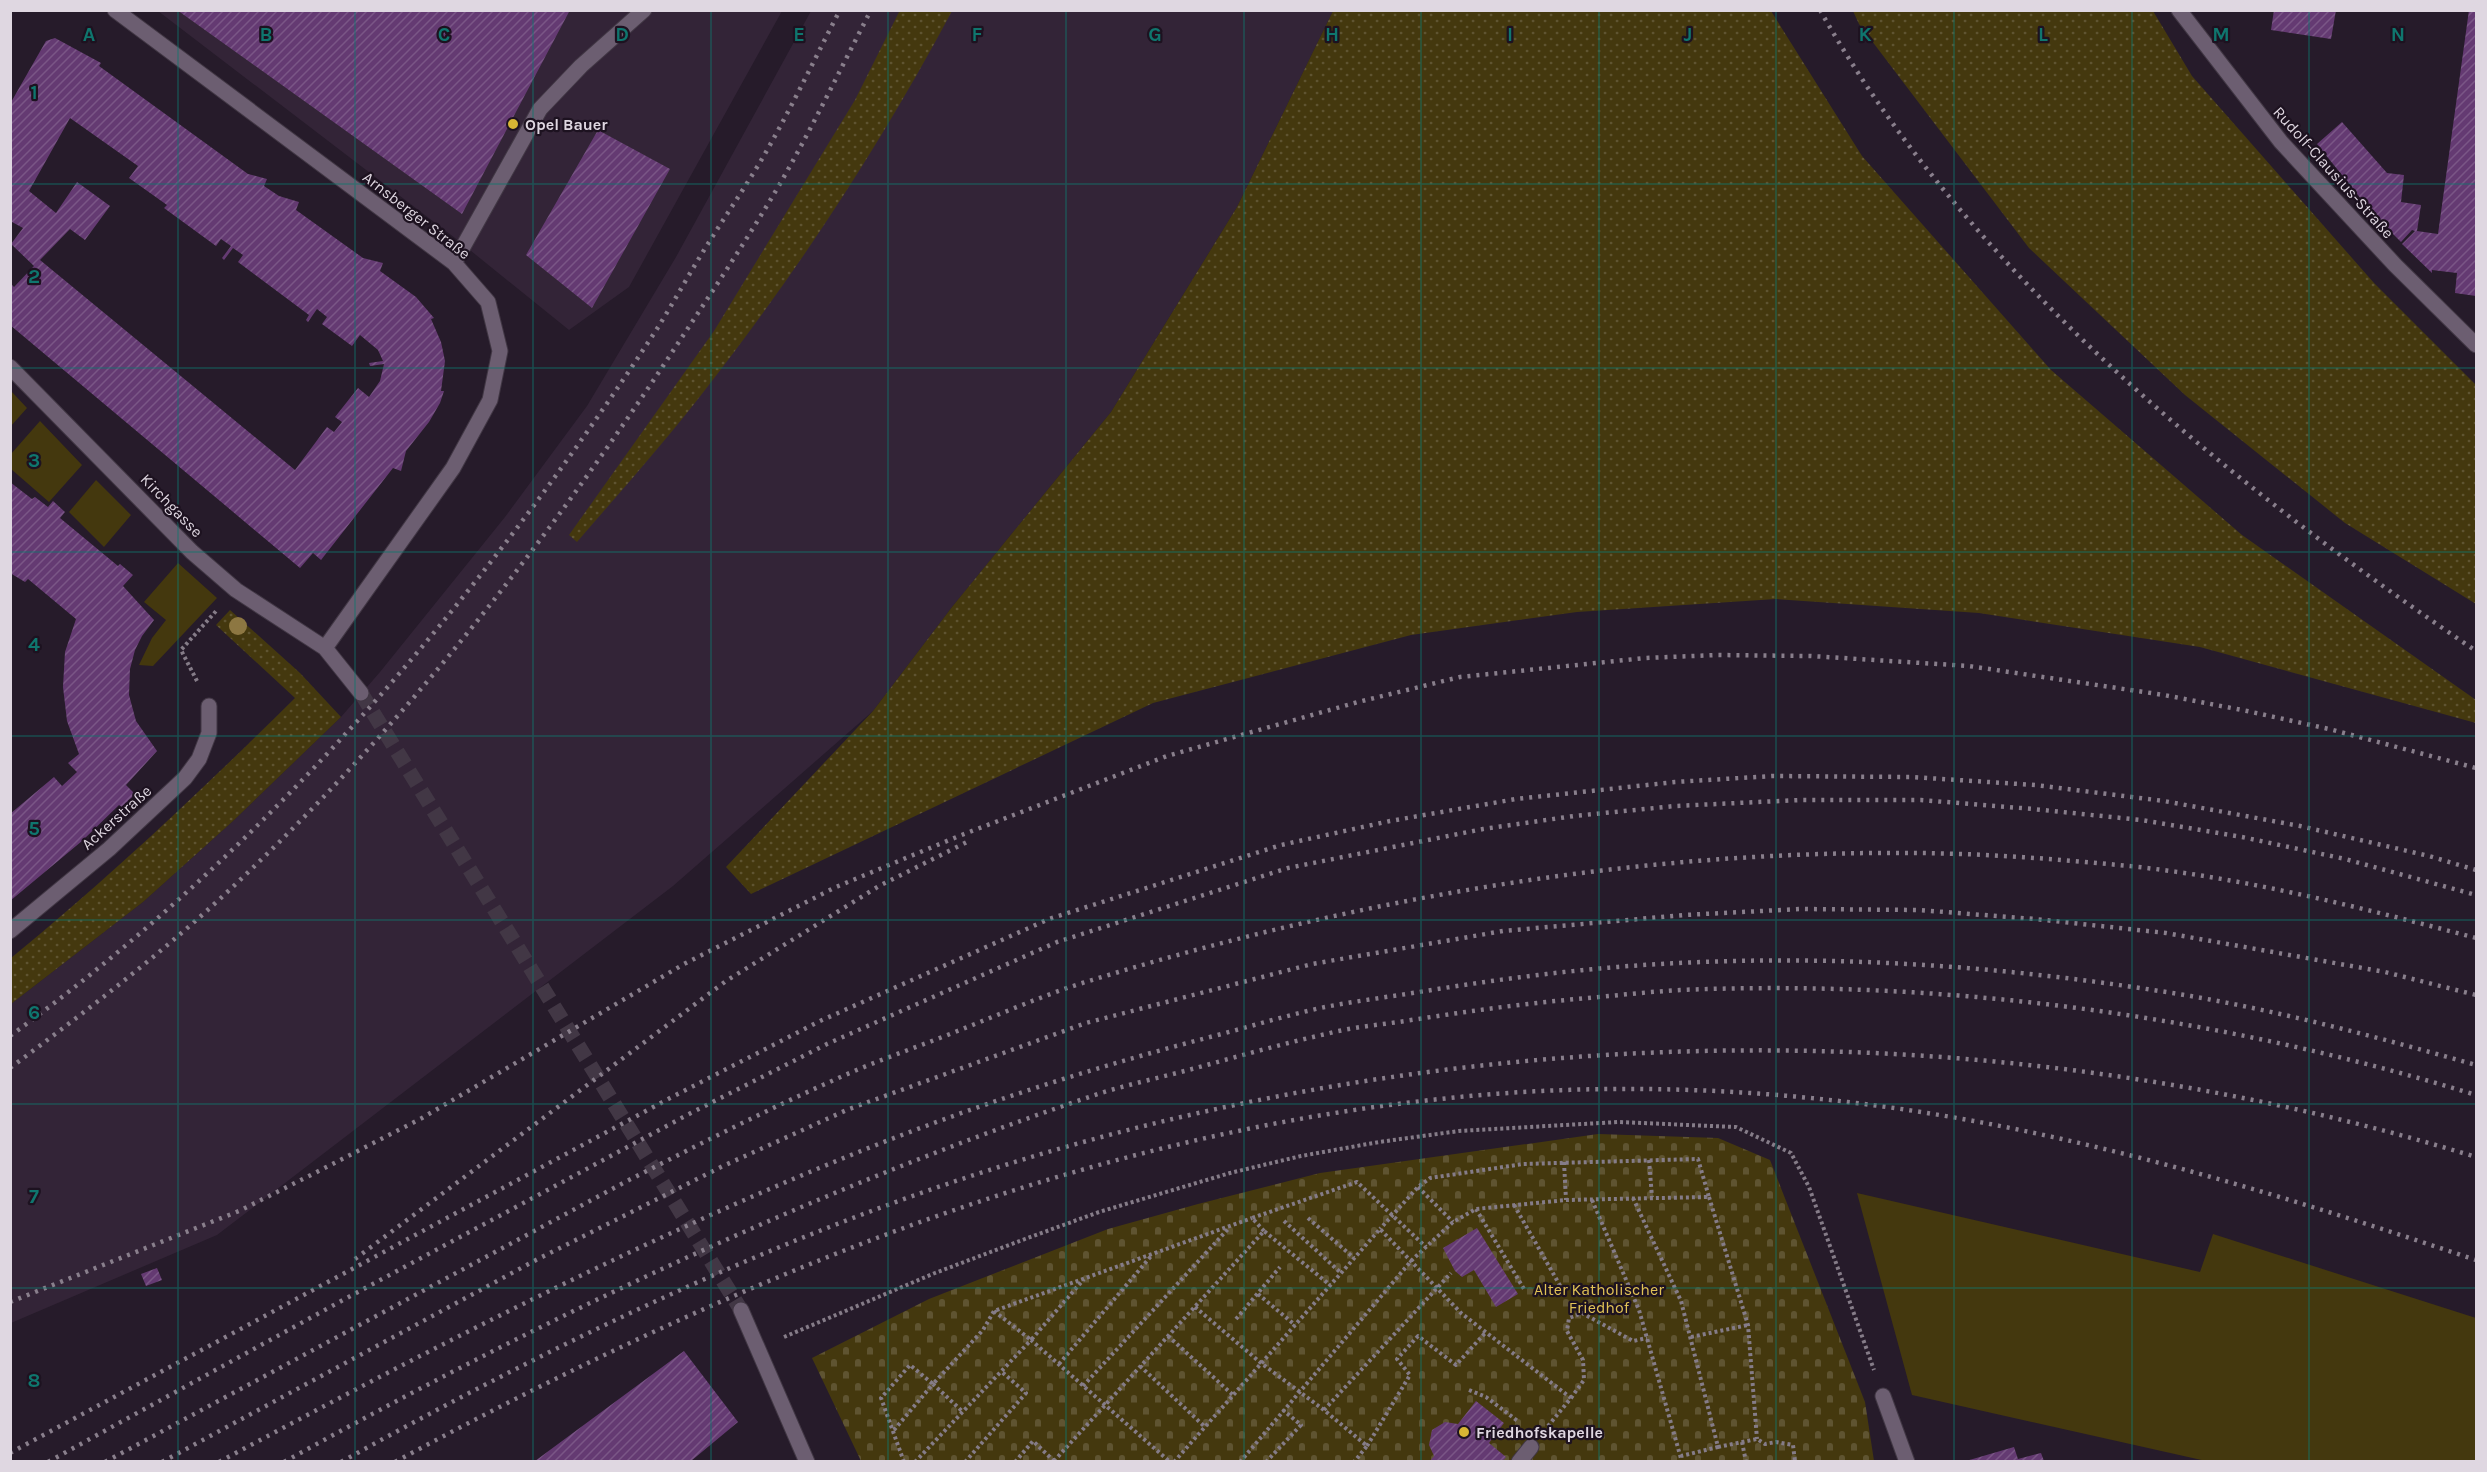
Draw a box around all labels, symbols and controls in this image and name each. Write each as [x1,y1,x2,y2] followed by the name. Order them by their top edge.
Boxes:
[83,23,96,46] text: A
[260,23,272,46] text: B
[438,23,450,46] text: C
[615,23,629,46] text: D
[793,23,805,46] text: E
[972,23,983,46] text: F
[1148,23,1162,46] text: G
[1325,23,1339,46] text: H
[1507,23,1513,46] text: I
[1684,23,1692,46] text: J
[1858,23,1872,46] text: K
[2038,23,2048,46] text: L
[2212,23,2230,46] text: M
[2391,23,2405,46] text: N
[30,81,38,104] text: 1
[2269,102,2398,242] street label: Rudolf-Clausius-Straße
[525,115,608,134] place label: Opel Bauer
[506,117,520,131] marker: Opel Bauer
[359,167,474,263] street label: Arnsberger Straße
[28,265,40,288] text: 2
[28,449,40,472] text: 3
[137,470,207,541] street label: Kirchgasse
[28,633,40,656] text: 4
[77,781,155,854] street label: Ackerstraße
[28,817,40,840] text: 5
[28,1001,40,1024] text: 6
[29,1185,39,1208] text: 7
[1534,1280,1664,1317] park label: Alter Katholischer Friedhof
[28,1369,40,1392] text: 8
[1476,1423,1603,1442] place label: Friedhofskapelle
[1457,1425,1471,1439] marker: Friedhofskapelle

